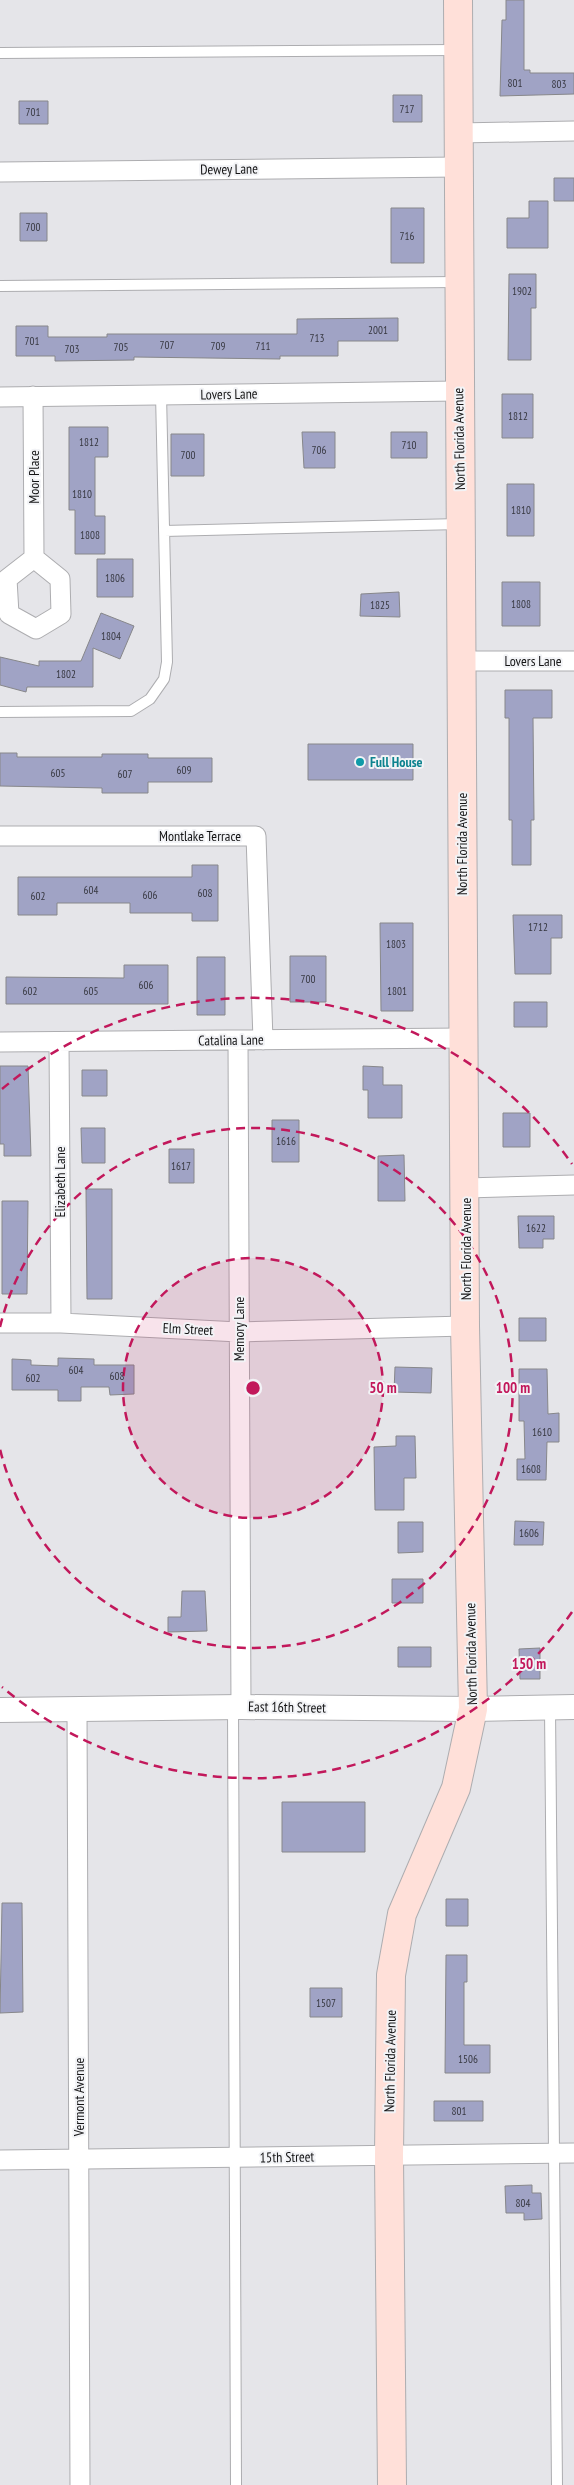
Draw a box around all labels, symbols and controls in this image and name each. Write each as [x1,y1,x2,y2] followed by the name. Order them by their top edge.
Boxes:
[508,76,522,90] house number: 801
[552,77,566,91] house number: 803
[400,102,414,116] house number: 717
[26,105,40,119] house number: 701
[200,159,258,179] street label: Dewey Lane
[26,220,40,234] house number: 700
[400,229,414,243] house number: 716
[512,284,532,298] house number: 1902
[368,323,388,337] house number: 2001
[310,331,324,345] house number: 713
[25,334,39,348] house number: 701
[160,338,174,352] house number: 707
[211,339,225,353] house number: 709
[256,339,270,353] house number: 711
[114,340,128,354] house number: 705
[65,342,79,356] house number: 703
[200,385,258,403] street label: Lovers Lane
[449,387,469,490] street label: North Florida Avenue
[508,409,528,423] house number: 1812
[79,435,99,449] house number: 1812
[402,438,416,452] house number: 710
[312,443,326,457] house number: 706
[181,448,195,462] house number: 700
[25,450,43,504] street label: Moor Place
[72,487,92,501] house number: 1810
[511,503,531,517] house number: 1810
[80,528,100,542] house number: 1808
[105,571,125,585] house number: 1806
[511,597,531,611] house number: 1808
[370,598,390,612] house number: 1825
[101,629,121,643] house number: 1804
[505,652,562,670] street label: Lovers Lane
[56,667,76,681] house number: 1802
[370,753,423,771] place label: Full House
[354,756,366,768] marker: Full House
[177,763,191,777] house number: 609
[51,766,65,780] house number: 605
[118,767,132,781] house number: 607
[453,793,471,895] street label: North Florida Avenue
[159,827,241,845] street label: Montlake Terrace
[84,883,98,897] house number: 604
[198,886,212,900] house number: 608
[143,888,157,902] house number: 606
[31,889,45,903] house number: 602
[528,920,548,934] house number: 1712
[386,937,406,951] house number: 1803
[301,972,315,986] house number: 700
[139,978,153,992] house number: 606
[23,984,37,998] house number: 602
[84,984,98,998] house number: 605
[387,984,407,998] house number: 1801
[198,1030,264,1050] street label: Catalina Lane
[276,1134,296,1148] house number: 1616
[51,1146,69,1217] street label: Elizabeth Lane
[171,1159,191,1173] house number: 1617
[457,1198,475,1300] street label: North Florida Avenue
[526,1221,546,1235] house number: 1622
[230,1296,248,1361] street label: Memory Lane
[162,1319,214,1339] street label: Elm Street
[69,1363,83,1377] house number: 604
[110,1369,124,1383] house number: 608
[26,1371,40,1385] house number: 602
[369,1378,397,1397] text: 50 m
[496,1378,530,1397] text: 100 m
[244,1379,262,1397] centre of rings
[532,1425,552,1439] house number: 1610
[521,1462,541,1476] house number: 1608
[519,1526,539,1540] house number: 1606
[461,1602,481,1705] street label: North Florida Avenue
[512,1654,546,1673] text: 150 m
[248,1697,326,1717] street label: East 16th Street
[316,1996,336,2010] house number: 1507
[380,2009,400,2112] street label: North Florida Avenue
[458,2052,478,2066] house number: 1506
[70,2058,88,2137] street label: Vermont Avenue
[452,2104,466,2118] house number: 801
[260,2148,315,2166] street label: 15th Street
[516,2196,530,2210] house number: 804

